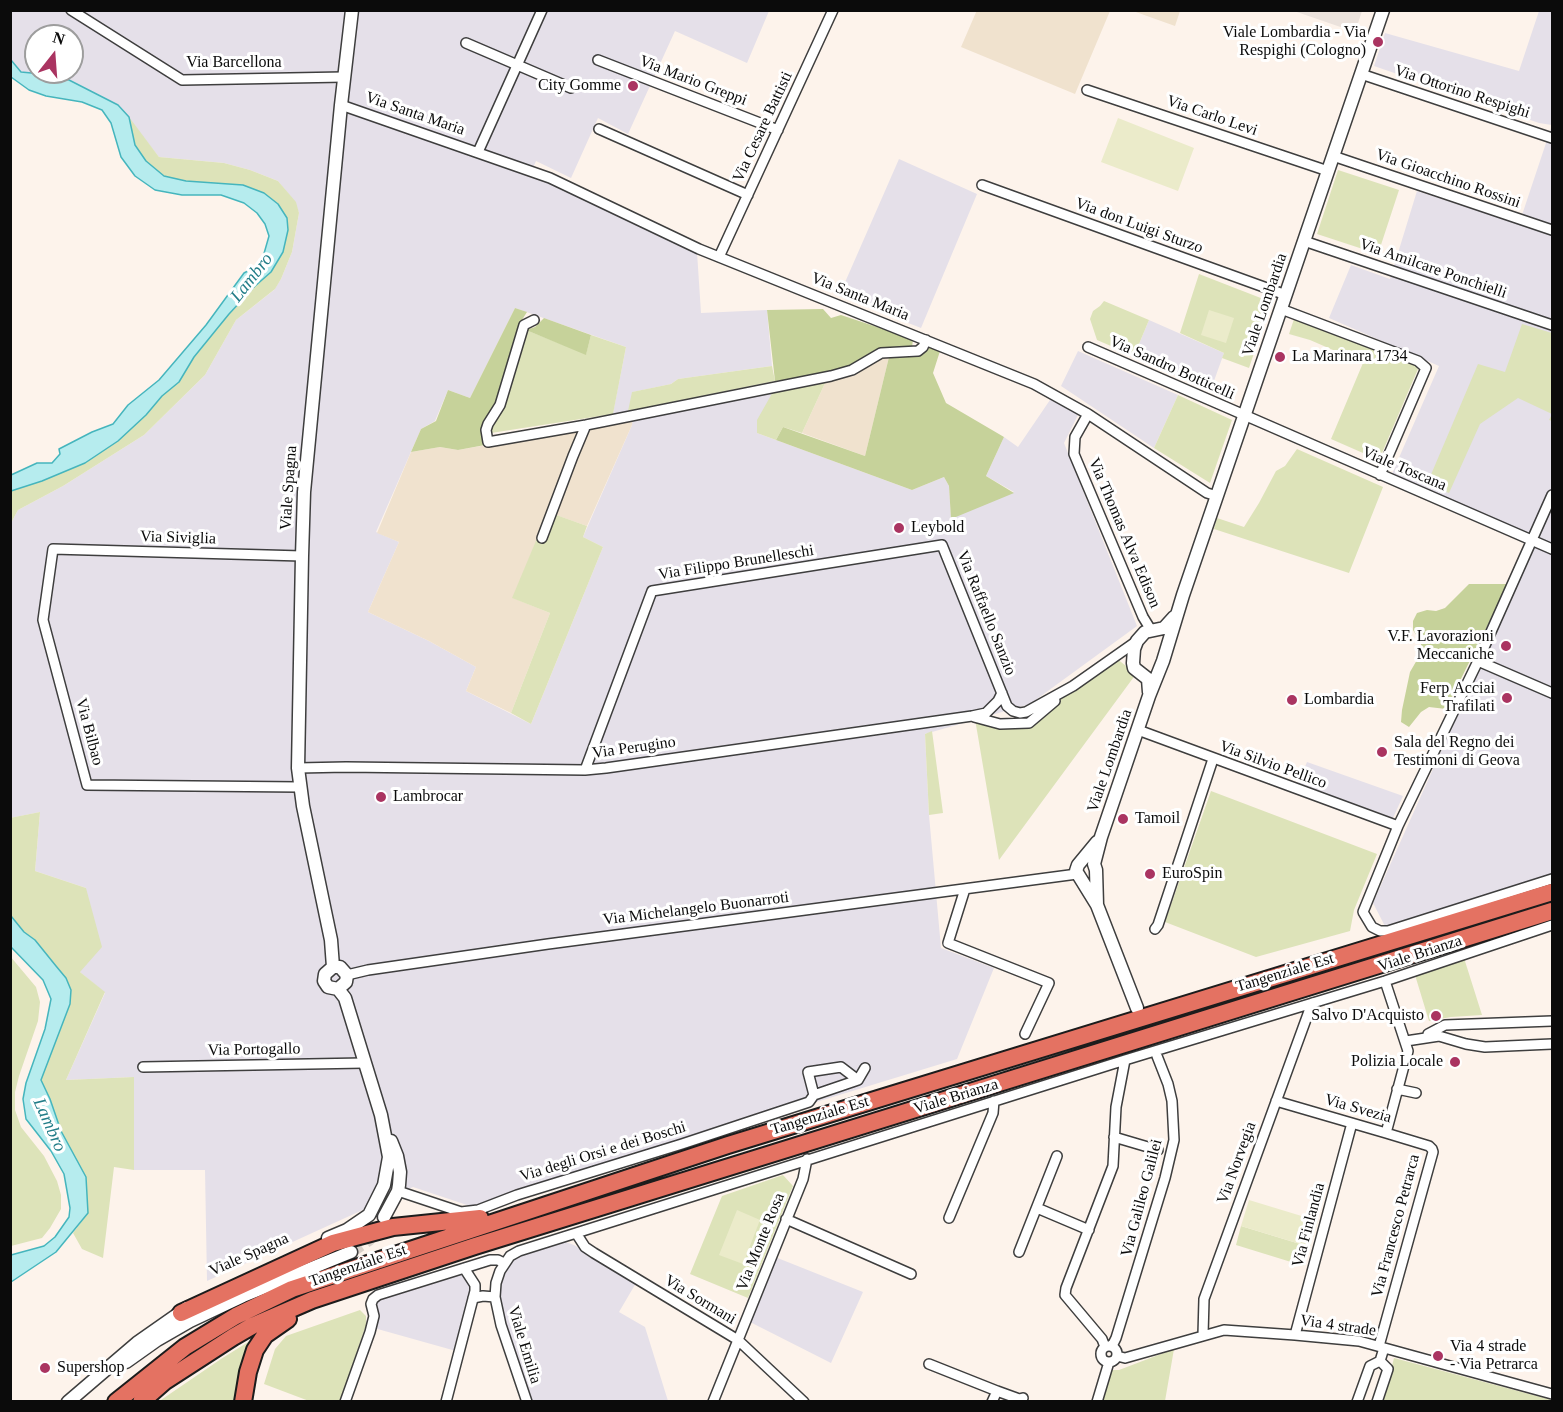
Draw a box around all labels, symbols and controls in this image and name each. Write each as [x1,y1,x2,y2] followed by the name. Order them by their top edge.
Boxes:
[1223,23,1366,61] place label: Viale Lombardia - Via Respighi (Cologno)
[24,24,84,84] north arrow
[51,28,67,48] text: N
[1371,35,1385,49] marker: Viale Lombardia - Via Respighi (Cologno)
[636,52,750,110] street label: Via Mario Greppi
[186,53,282,73] street label: Via Barcellona
[1392,61,1532,123] street label: Via Ottorino Respighi
[729,69,797,185] street label: Via Cesare Battisti
[538,76,621,96] place label: City Gomme
[626,79,640,93] marker: City Gomme
[363,88,467,140] street label: Via Santa Maria
[1164,91,1260,141] street label: Via Carlo Levi
[1373,145,1523,213] street label: Via Gioacchino Rossini
[1072,194,1206,258] street label: Via don Luigi Sturzo
[1357,235,1509,303] street label: Via Amilcare Ponchielli
[226,249,278,307] water label: Lambro
[1238,251,1292,359] street label: Viale Lombardia
[808,269,912,325] street label: Via Santa Maria
[1106,332,1238,404] street label: Via Sandro Botticelli
[1292,347,1408,367] place label: La Marinara 1734
[1273,350,1287,364] marker: La Marinara 1734
[1359,443,1449,495] street label: Viale Toscana
[276,445,302,531] street label: Viale Spagna
[1084,455,1164,611] street label: Via Thomas Alva Edison
[911,518,964,538] place label: Leybold
[892,521,906,535] marker: Leybold
[140,527,216,549] street label: Via Siviglia
[657,541,815,585] street label: Via Filippo Brunelleschi
[952,548,1020,678] street label: Via Raffaello Sanzio
[1388,627,1494,665] place label: V.F. Lavorazioni Meccaniche
[1499,639,1513,653] marker: V.F. Lavorazioni Meccaniche
[1420,679,1495,717] place label: Ferp Acciai Trafilati
[1304,690,1374,710] place label: Lombardia
[1500,691,1514,705] marker: Ferp Acciai Trafilati
[1285,693,1299,707] marker: Lombardia
[71,696,107,768] street label: Via Bilbao
[1083,707,1137,815] street label: Viale Lombardia
[591,733,677,763] street label: Via Perugino
[1394,733,1520,771] place label: Sala del Regno dei Testimoni di Geova
[1217,737,1329,793] street label: Via Silvio Pellico
[1375,745,1389,759] marker: Sala del Regno dei Testimoni di Geova
[393,787,463,807] place label: Lambrocar
[374,790,388,804] marker: Lambrocar
[1135,809,1180,829] place label: Tamoil
[1116,812,1130,826] marker: Tamoil
[1162,864,1222,884] place label: EuroSpin
[1143,867,1157,881] marker: EuroSpin
[602,888,790,930] street label: Via Michelangelo Buonarroti
[1375,931,1465,977] street label: Viale Brianza
[1234,949,1336,997] street label: Tangenziale Est
[1311,1006,1424,1026] place label: Salvo D'Acquisto
[1429,1009,1443,1023] marker: Salvo D'Acquisto
[207,1040,301,1060] street label: Via Portogallo
[1351,1052,1443,1072] place label: Polizia Locale
[1448,1055,1462,1069] marker: Polizia Locale
[911,1075,1001,1119] street label: Viale Brianza
[1322,1090,1394,1128] street label: Via Svezia
[769,1092,871,1140] street label: Tangenziale Est
[28,1095,70,1155] water label: Lambro
[518,1118,688,1186] street label: Via degli Orsi e dei Boschi
[1213,1119,1261,1207] street label: Via Norvegia
[1117,1137,1167,1259] street label: Via Galileo Galilei
[1368,1152,1424,1300] street label: Via Francesco Petrarca
[1289,1181,1329,1269] street label: Via Finlandia
[733,1190,789,1294] street label: Via Monte Rosa
[206,1229,292,1281] street label: Viale Spagna
[307,1240,409,1292] street label: Tangenziale Est
[661,1271,739,1329] street label: Via Sormani
[503,1304,545,1386] street label: Viale Emilia
[1299,1311,1377,1341] street label: Via 4 strade
[1450,1337,1538,1375] place label: Via 4 strade - Via Petrarca
[1431,1349,1445,1363] marker: Via 4 strade - Via Petrarca
[57,1358,125,1378] place label: Supershop
[38,1361,52,1375] marker: Supershop

